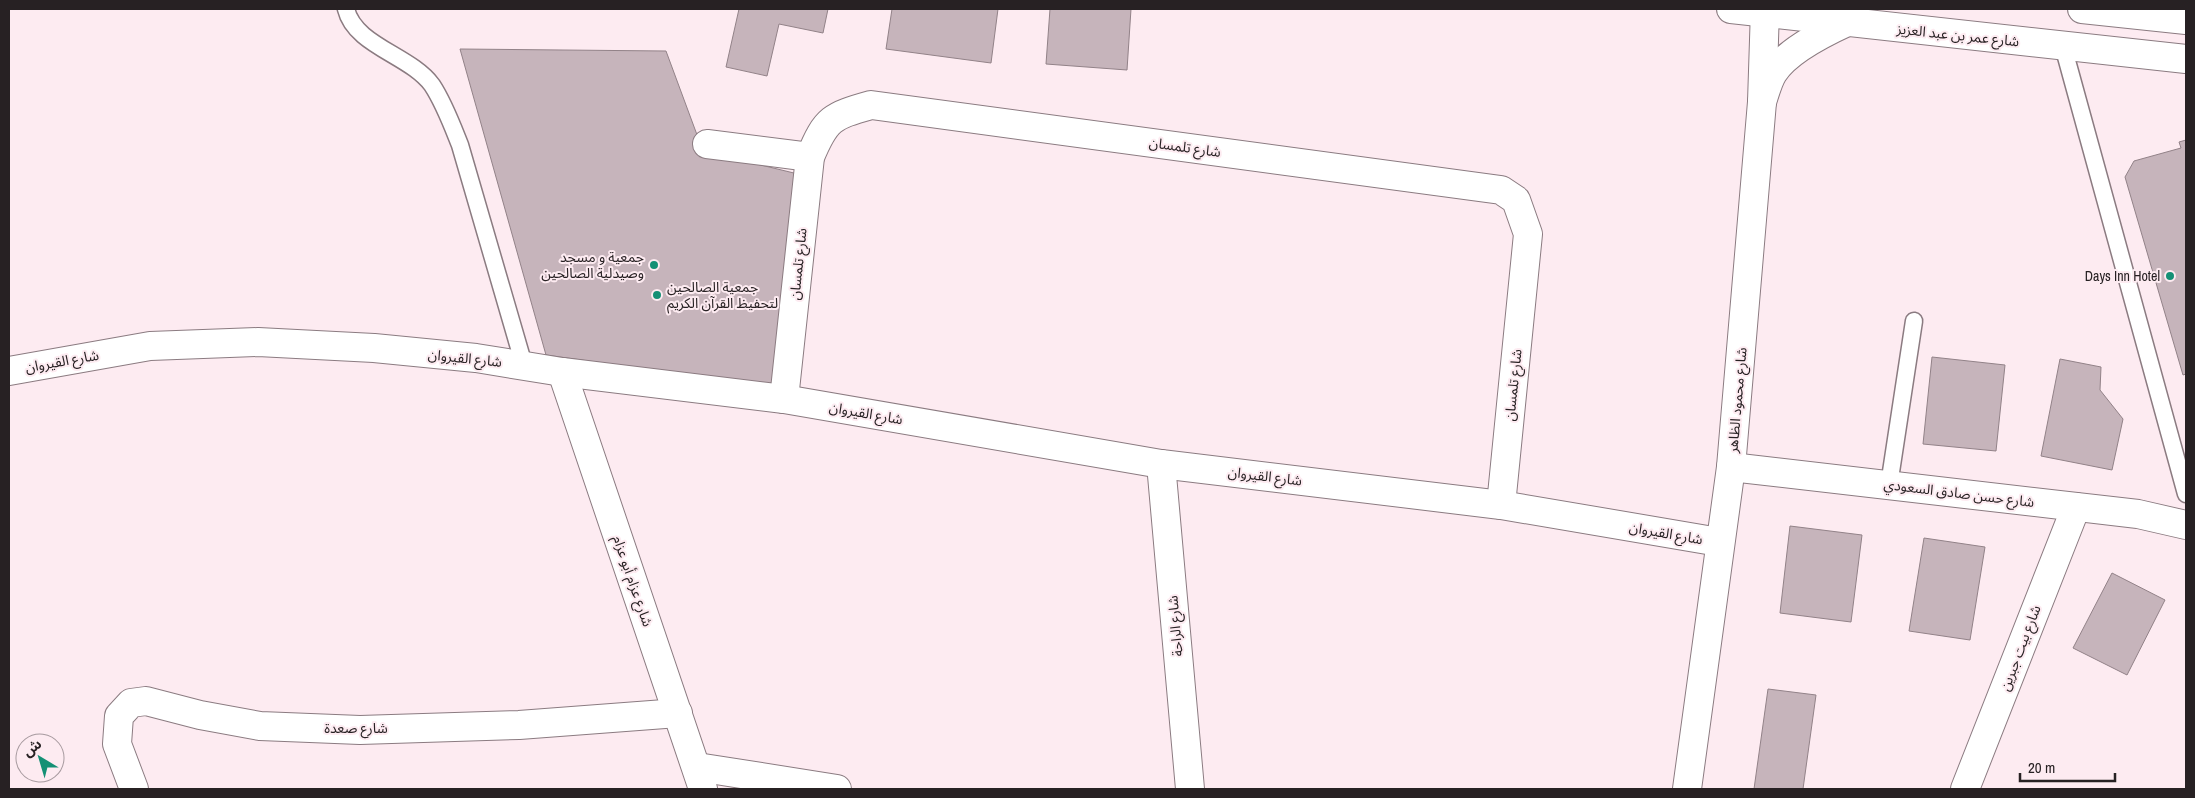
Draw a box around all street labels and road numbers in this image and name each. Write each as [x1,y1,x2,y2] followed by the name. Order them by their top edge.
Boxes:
[1895,20,2020,52] street label: شارع عمر بن عبد العزيز
[1148,133,1222,163] street label: شارع تلمسان
[785,227,813,301] street label: شارع تلمسان
[427,345,503,373] street label: شارع القيروان
[24,346,101,378] street label: شارع القيروان
[1723,346,1753,455] street label: شارع محمود الظاهر
[1500,348,1528,422] street label: شارع تلمسان
[827,398,904,430] street label: شارع القيروان
[1227,463,1303,491] street label: شارع القيروان
[1882,475,2035,513] street label: شارع حسن صادق السعودي
[1627,518,1704,550] street label: شارع القيروان
[607,533,657,630] street label: شارع عزام أبو عزام
[1163,595,1189,657] street label: شارع الراحة
[1995,602,2046,694] street label: شارع بيت جبرين
[324,719,388,739] street label: شارع صعدة

